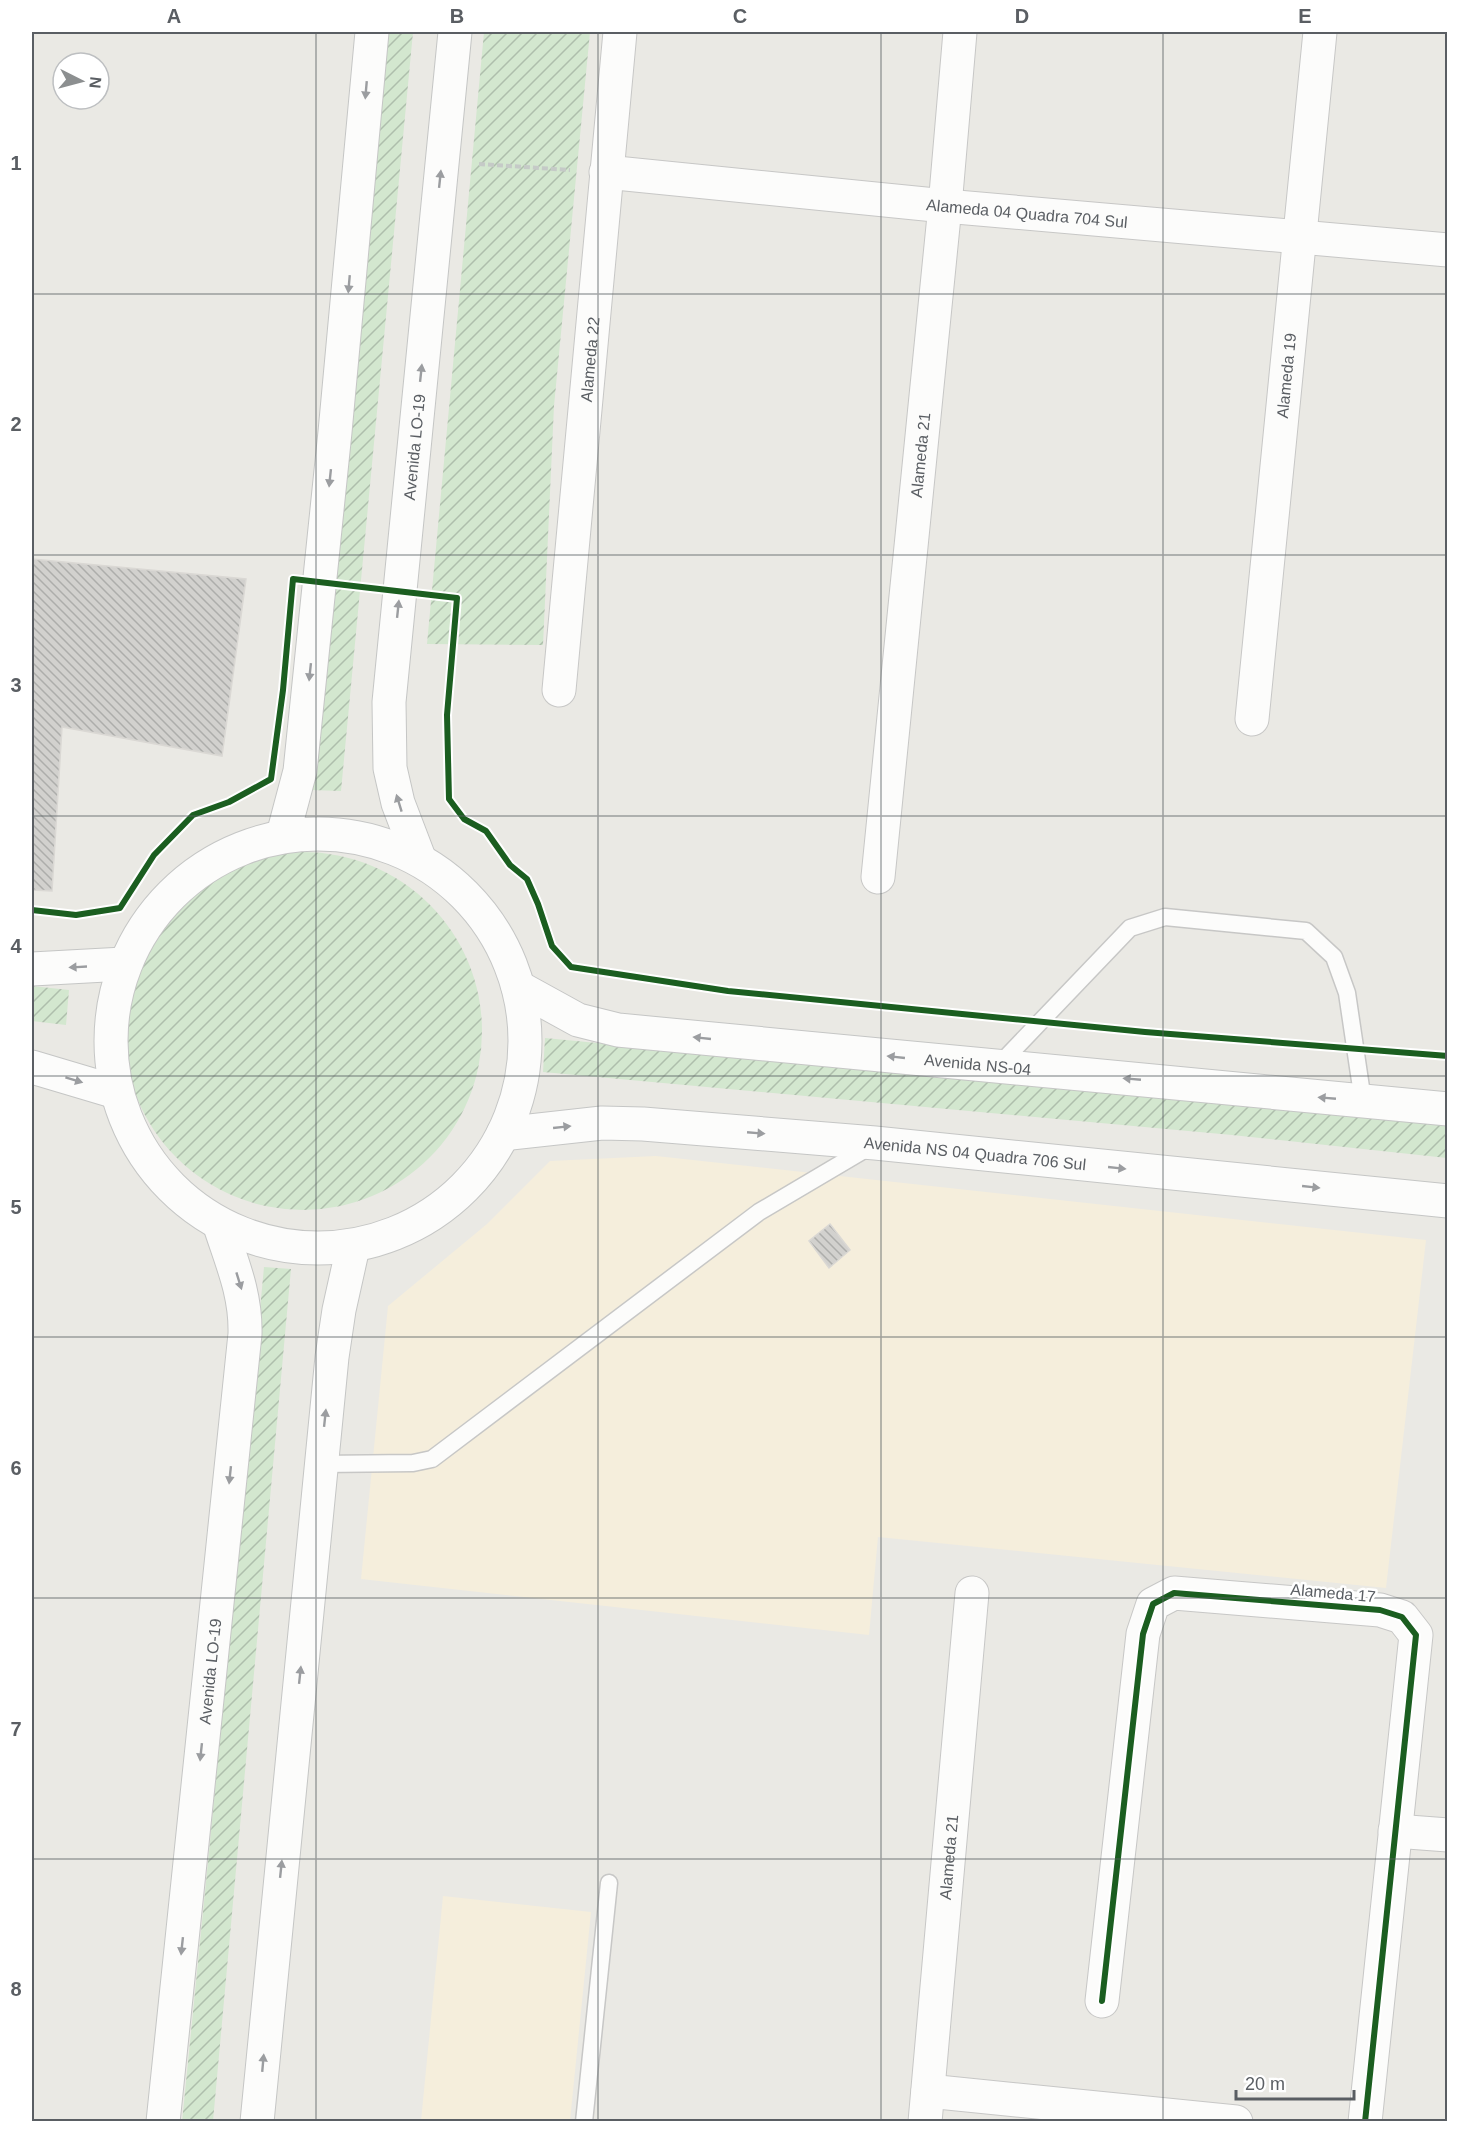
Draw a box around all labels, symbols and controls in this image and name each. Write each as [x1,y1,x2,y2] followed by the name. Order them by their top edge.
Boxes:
[167,5,181,27] text: A
[450,5,464,27] text: B
[733,5,747,27] text: C
[1015,5,1029,27] text: D
[1298,5,1312,27] text: E
[51,51,111,111] north arrow
[86,76,104,89] text: N
[361,80,371,99] one-way arrow
[10,152,22,174] text: 1
[435,170,445,189] one-way arrow
[926,196,1128,230] street label: Alameda 04 Quadra 704 Sul
[344,275,354,294] one-way arrow
[577,316,602,403] street label: Alameda 22
[1273,332,1299,419] street label: Alameda 19
[416,364,426,383] one-way arrow
[400,393,428,501] street label: Avenida LO-19
[907,412,933,498] street label: Alameda 21
[10,413,22,435] text: 2
[326,469,335,488] one-way arrow
[393,600,403,619] one-way arrow
[305,663,315,682] one-way arrow
[10,674,22,696] text: 3
[393,794,403,812] one-way arrow
[10,935,22,957] text: 4
[68,962,87,971] one-way arrow
[693,1033,712,1043] one-way arrow
[923,1051,1032,1078] street label: Avenida NS-04
[887,1052,906,1062] one-way arrow
[1123,1075,1142,1084] one-way arrow
[65,1076,83,1085] one-way arrow
[1317,1093,1336,1103] one-way arrow
[552,1123,571,1132] one-way arrow
[747,1129,766,1138] one-way arrow
[863,1134,1087,1173] street label: Avenida NS 04 Quadra 706 Sul
[1108,1163,1127,1172] one-way arrow
[1302,1182,1321,1192] one-way arrow
[10,1196,22,1218] text: 5
[234,1272,244,1290] one-way arrow
[321,1409,330,1428] one-way arrow
[10,1457,22,1479] text: 6
[225,1465,235,1484] one-way arrow
[1290,1581,1376,1605] street label: Alameda 17
[196,1617,224,1725] street label: Avenida LO-19
[295,1666,305,1685] one-way arrow
[10,1718,22,1740] text: 7
[196,1743,206,1762] one-way arrow
[936,1814,961,1900] street label: Alameda 21
[276,1860,286,1879] one-way arrow
[177,1937,186,1956] one-way arrow
[10,1978,22,2000] text: 8
[258,2054,267,2073] one-way arrow
[1236,2063,1354,2101] scale bar
[1245,2074,1285,2094] text: 20 m

